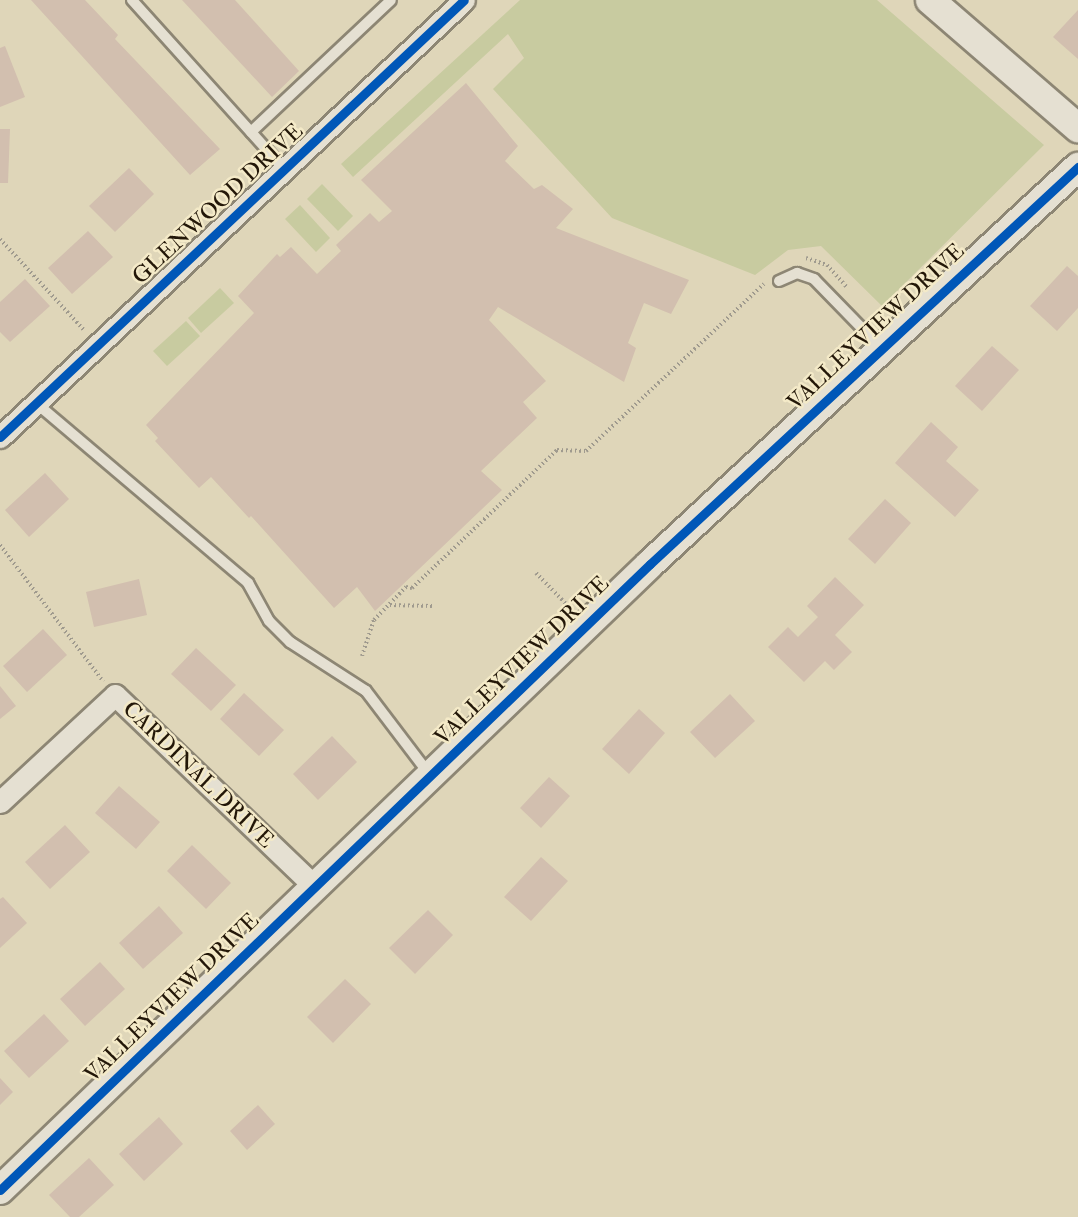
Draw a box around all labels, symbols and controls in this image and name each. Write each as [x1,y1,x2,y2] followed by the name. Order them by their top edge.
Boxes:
[127,118,309,290] street label: GLENWOOD DRIVE
[782,238,970,416] street label: VALLEYVIEW DRIVE
[429,571,615,751] street label: VALLEYVIEW DRIVE
[117,696,279,854] street label: CARDINAL DRIVE
[79,908,265,1088] street label: VALLEYVIEW DRIVE

